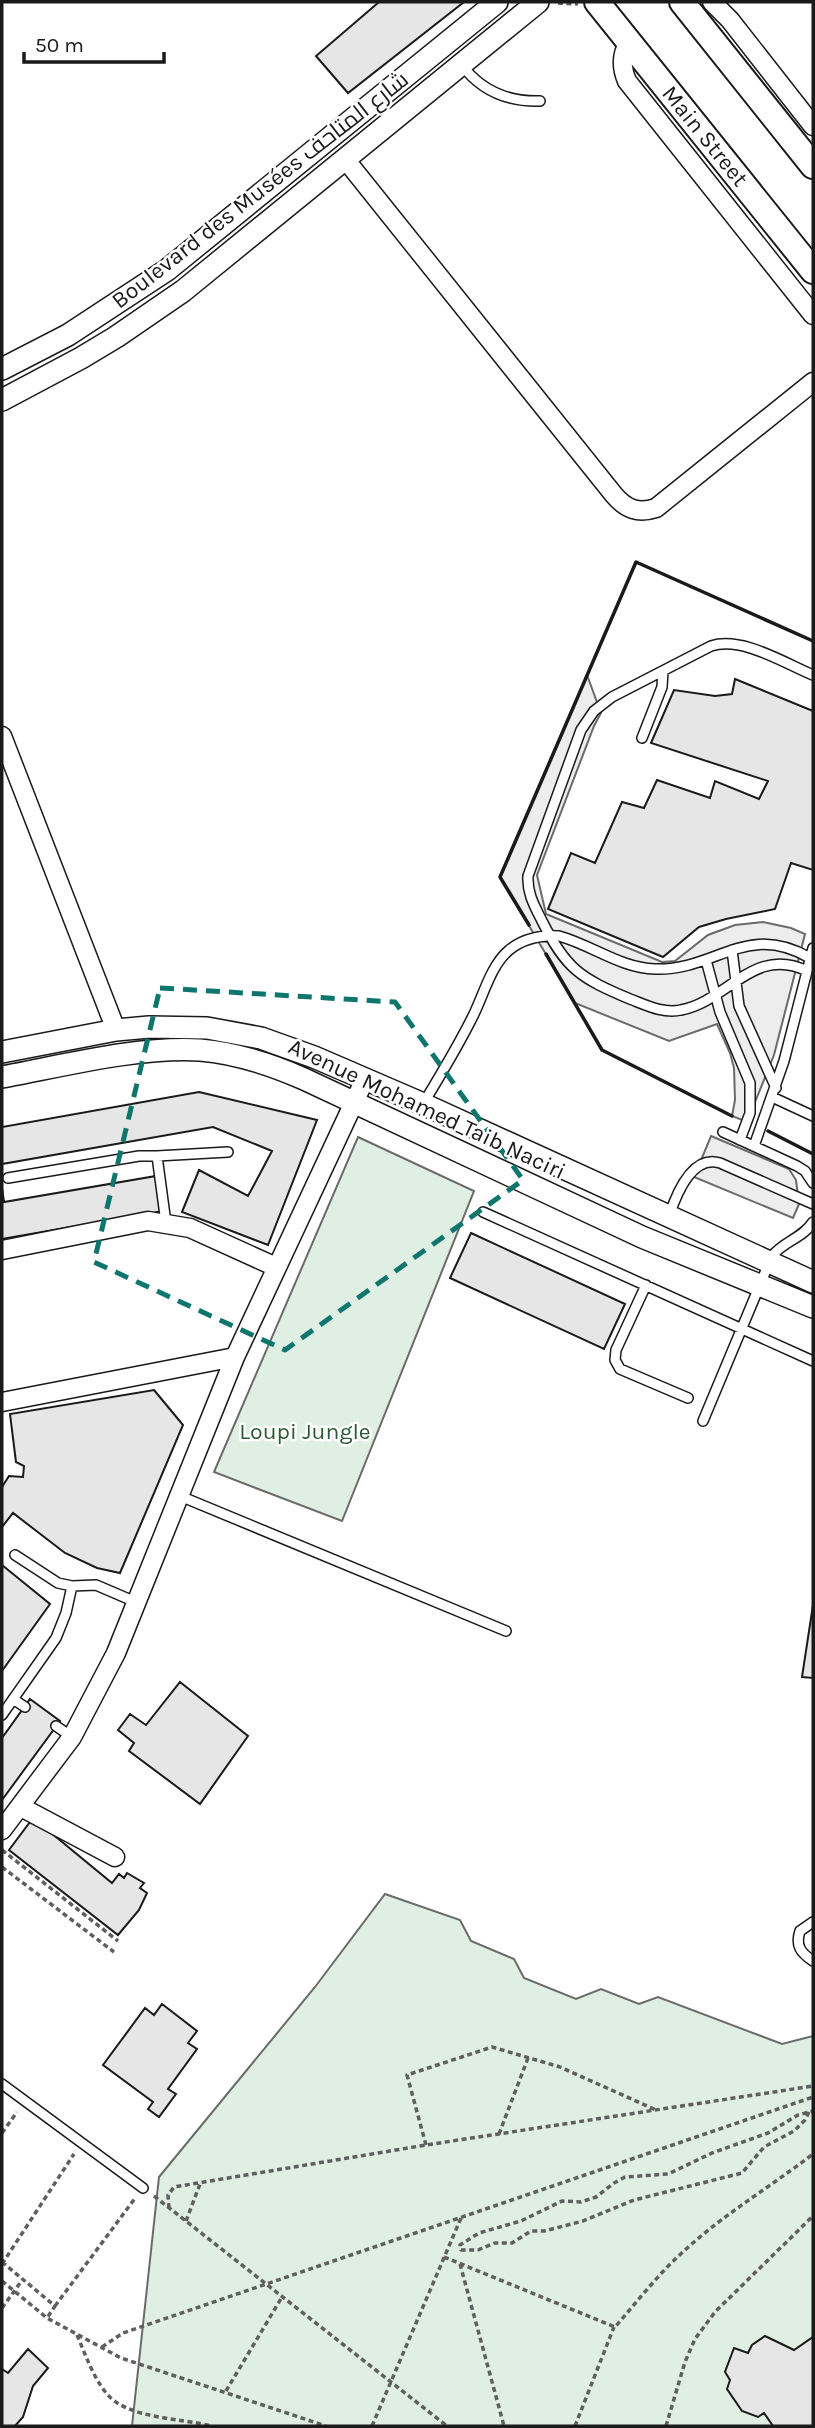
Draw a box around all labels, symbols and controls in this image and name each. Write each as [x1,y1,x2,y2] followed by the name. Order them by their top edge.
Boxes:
[24,21,164,65] scale bar
[35,33,84,57] text: 50 m
[106,66,415,316] street label: Boulevard des Musées شارع المتاحف
[656,80,754,192] street label: Main Street
[284,1033,570,1185] street label: Avenue Mohamed Taib Naciri
[239,1418,371,1445] park label: Loupi Jungle

